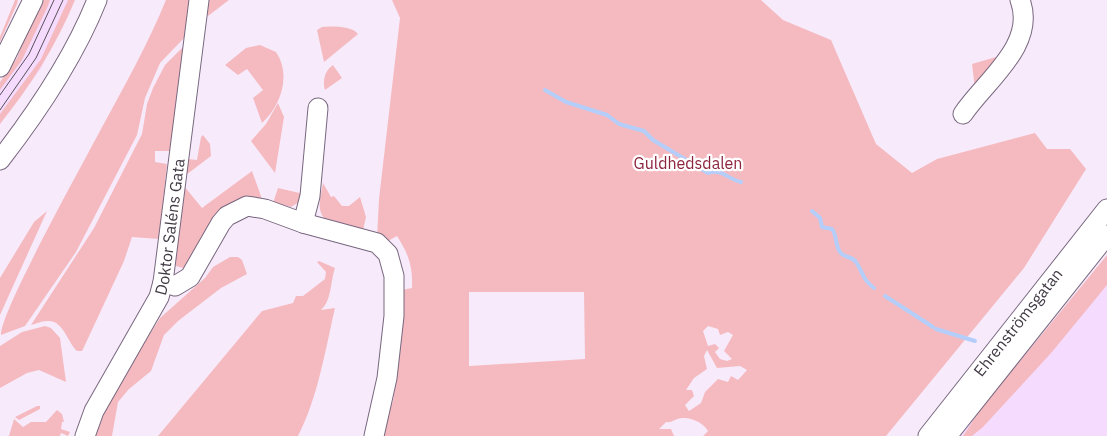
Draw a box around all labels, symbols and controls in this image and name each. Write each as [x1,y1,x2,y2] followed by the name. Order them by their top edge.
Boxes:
[634,153,742,173] park label: Guldhedsdalen
[150,157,189,297] street label: Doktor Saléns Gata
[969,264,1067,380] street label: Ehrenströmsgatan

